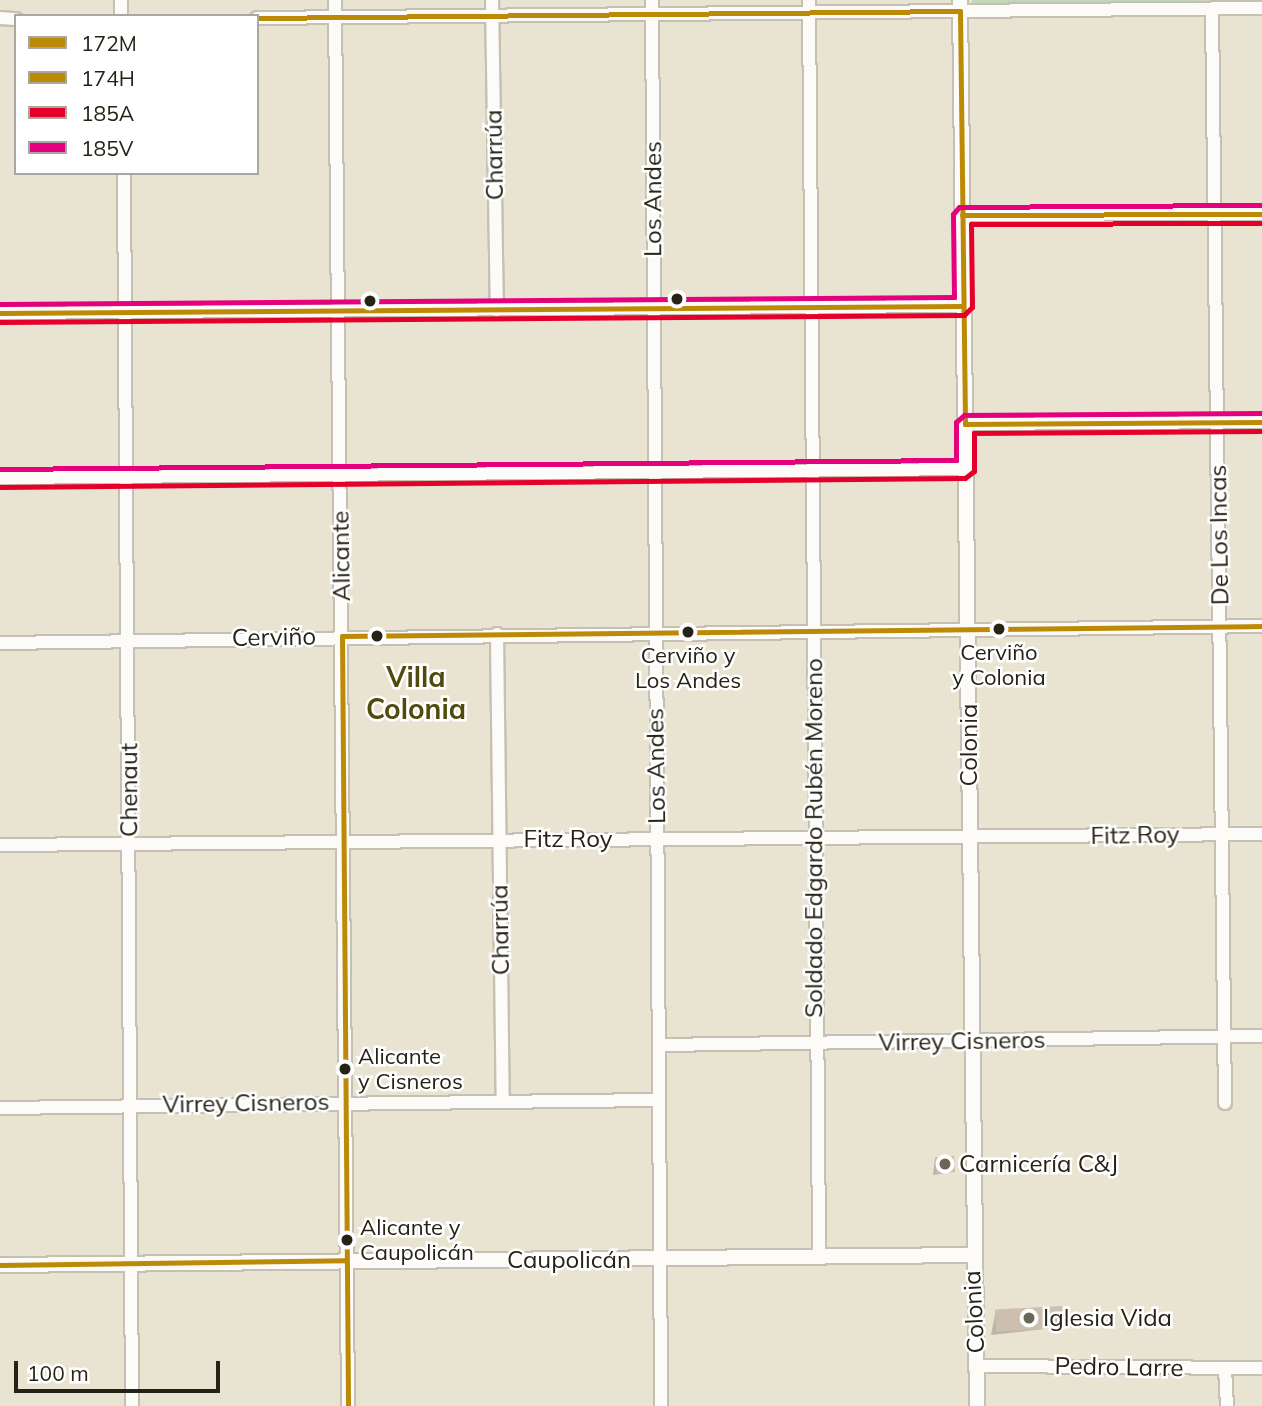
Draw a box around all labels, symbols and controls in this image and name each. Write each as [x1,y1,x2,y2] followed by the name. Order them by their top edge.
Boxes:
[14,14,259,175] legend
[81,30,137,56] text: 172M
[81,65,135,91] text: 174H
[81,100,134,126] text: 185A
[479,109,509,201] street label: Charrúa
[81,135,133,161] text: 185V
[639,141,667,257] street label: Los Andes
[670,292,684,306] unlabelled marker
[363,294,377,308] unlabelled marker
[1203,465,1235,605] street label: De Los Incas
[326,510,356,602] street label: Alicante
[232,622,316,652] street label: Cerviño
[992,622,1006,636] marker: Cerviño y Colonia
[681,625,695,639] marker: Cerviño y Los Andes
[370,629,384,643] unlabelled marker
[952,639,1046,690] place label: Cerviño y Colonia
[635,642,741,694] place label: Cerviño y Los Andes
[800,658,828,1018] street label: Soldado Edgardo Rubén Moreno
[366,660,466,726] district label: Villa Colonia
[955,704,983,786] street label: Colonia
[641,708,671,824] street label: Los Andes
[115,743,143,837] street label: Chenaut
[1090,820,1180,850] street label: Fitz Roy
[524,825,612,853] street label: Fitz Roy
[485,884,515,976] street label: Charrúa
[878,1025,1046,1057] street label: Virrey Cisneros
[358,1043,463,1094] place label: Alicante y Cisneros
[338,1062,352,1076] marker: Alicante y Cisneros
[162,1087,330,1119] street label: Virrey Cisneros
[959,1150,1118,1178] place label: Carnicería C&J
[937,1156,953,1172] marker: Carnicería C&J
[360,1214,474,1266] place label: Alicante y Caupolicán
[340,1233,354,1247] marker: Alicante y Caupolicán
[507,1246,631,1274] street label: Caupolicán
[957,1270,991,1354] street label: Colonia
[1043,1304,1172,1332] place label: Iglesia Vida
[1021,1310,1037,1326] marker: Iglesia Vida
[18,1346,224,1390] scale bar
[1054,1351,1184,1383] street label: Pedro Larre
[27,1360,89,1386] text: 100 m

